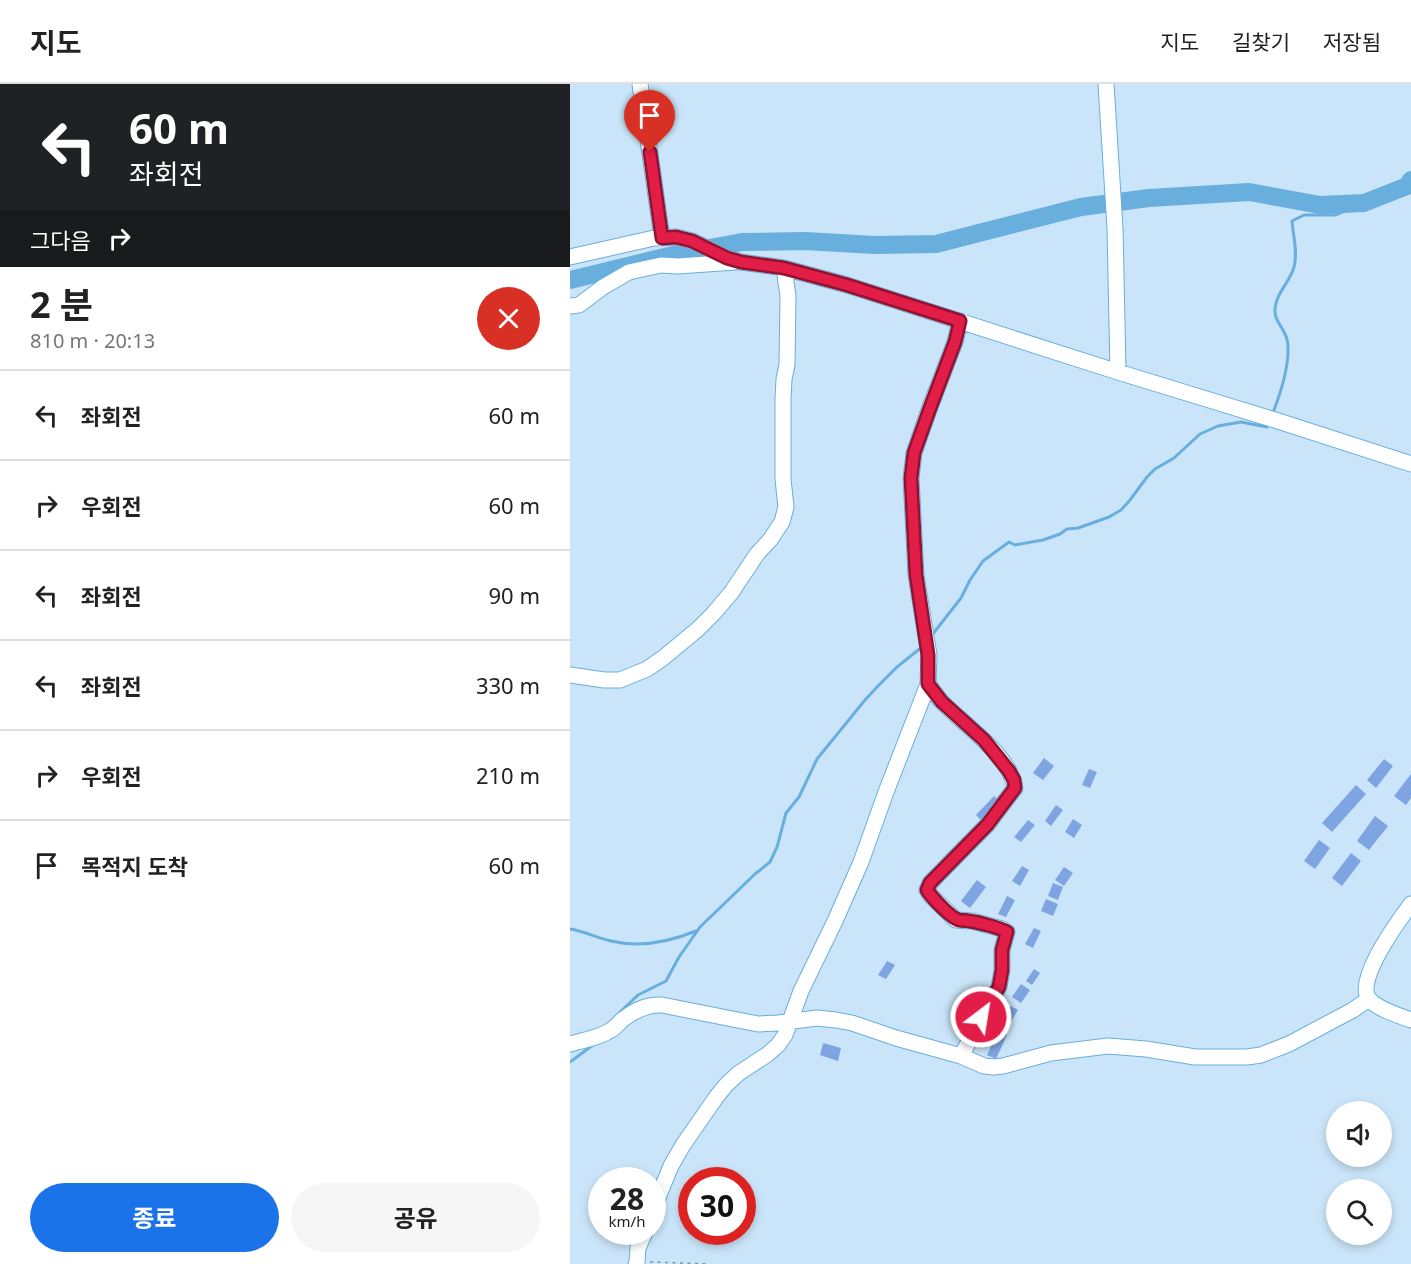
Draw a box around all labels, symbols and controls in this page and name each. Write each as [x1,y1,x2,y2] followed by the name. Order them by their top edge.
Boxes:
[30,23,82,61] text: 지도
[1160,28,1199,56] text: 지도
[1232,28,1290,56] text: 길찾기
[1323,28,1381,56] text: 저장됨
[624,90,675,152] pin
[129,99,229,156] text: 60 m
[633,99,666,132] icon: arrive
[30,108,108,186] icon: left
[129,155,204,192] text: 좌회전
[103,222,136,255] icon: right
[30,225,91,255] text: 그다음
[30,280,93,329] text: 2 분
[477,287,540,350] button: close
[30,327,155,354] text: 810 m · 20:13
[30,399,63,432] icon: left
[489,400,540,430] text: 60 m
[81,401,142,431] text: 좌회전
[30,489,63,522] icon: right
[489,490,540,520] text: 60 m
[81,491,142,521] text: 우회전
[30,579,63,612] icon: left
[489,580,540,610] text: 90 m
[81,581,142,611] text: 좌회전
[30,669,63,702] icon: left
[476,670,540,700] text: 330 m
[81,671,142,701] text: 좌회전
[30,759,63,792] icon: right
[476,760,540,790] text: 210 m
[81,761,142,791] text: 우회전
[30,849,63,882] icon: arrive
[489,850,540,880] text: 60 m
[81,851,188,881] text: 목적지 도착
[949,985,1013,1049] position arrow
[1326,1101,1392,1245] map controls
[1326,1101,1392,1167] button: sound
[678,1167,756,1245] speed limit sign: 30
[610,1178,644,1219] text: 28
[1326,1179,1392,1245] button: search
[30,1183,279,1252] button: 종료
[291,1183,540,1252] button: 공유
[609,1211,645,1231] text: km/h

